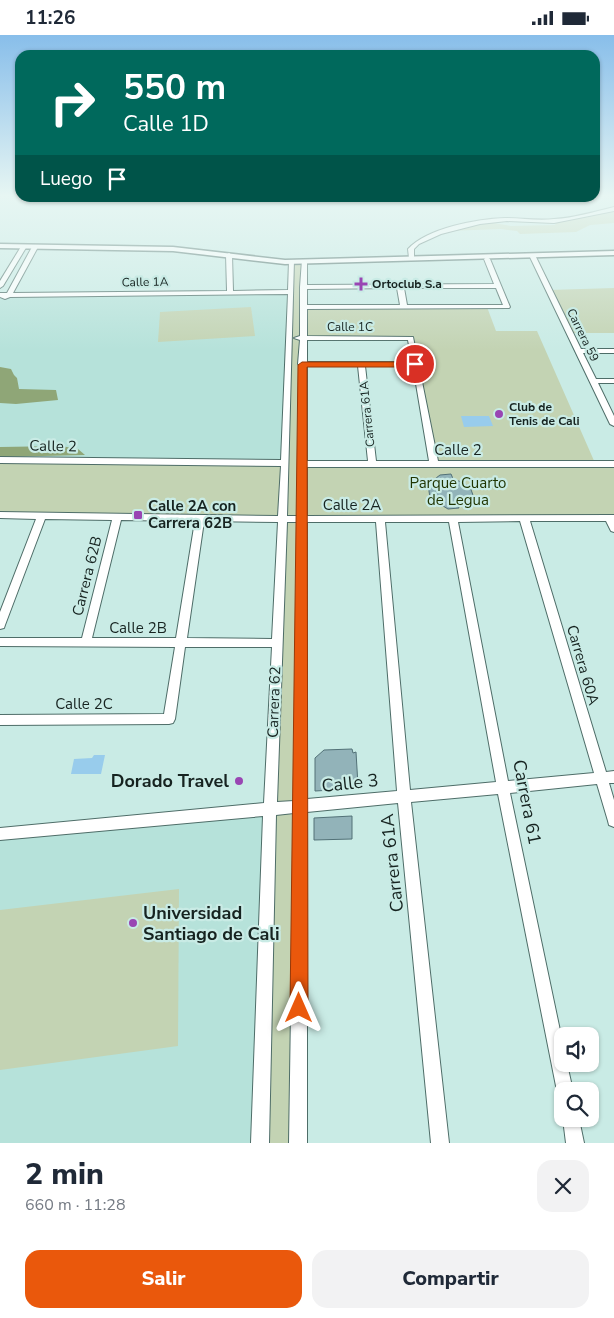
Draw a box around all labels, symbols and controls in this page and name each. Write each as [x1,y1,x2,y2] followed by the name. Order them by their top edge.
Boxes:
[25,5,75,31] text: 11:26
[123,64,226,111] text: 550 m
[40,70,105,135] icon: right
[123,109,209,139] text: Calle 1D
[103,165,131,193] icon: arrive
[40,166,93,192] text: Luego
[122,274,169,290] street label: Calle 1A
[372,276,442,292] place label: Ortoclub S.a
[354,277,368,291] marker: Ortoclub S.a
[563,306,603,364] street label: Carrera 59
[327,319,373,335] street label: Calle 1C
[394,343,436,385] pin
[401,350,429,378] icon: arrive
[356,380,378,448] street label: Carrera 61A
[509,399,580,429] place label: Club de Tenis de Cali
[493,408,505,420] marker: Club de Tenis de Cali
[29,436,77,456] street label: Calle 2
[434,440,482,460] street label: Calle 2
[410,473,506,510] park label: Parque Cuarto de Legua
[323,495,381,515] street label: Calle 2A
[148,496,236,533] place label: Calle 2A con Carrera 62B
[132,509,144,521] marker: Calle 2A con Carrera 62B
[67,534,107,618] street label: Carrera 62B
[109,618,167,638] street label: Calle 2B
[562,623,604,707] street label: Carrera 60A
[263,666,285,738] street label: Carrera 62
[55,694,113,714] street label: Calle 2C
[507,758,547,846] street label: Carrera 61
[320,768,380,798] street label: Calle 3
[111,769,229,793] place label: Dorado Travel
[233,775,245,787] marker: Dorado Travel
[375,813,409,913] street label: Carrera 61A
[143,901,280,946] place label: Universidad Santiago de Cali
[127,917,139,929] marker: Universidad Santiago de Cali
[272,981,324,1033] position arrow
[554,1027,599,1127] map controls
[554,1027,599,1072] button: sound
[554,1082,599,1127] button: search
[25,1154,104,1195] text: 2 min
[537,1160,589,1212] button: close
[25,1194,126,1216] text: 660 m · 11:28
[25,1250,302,1308] button: Salir
[312,1250,589,1308] button: Compartir

